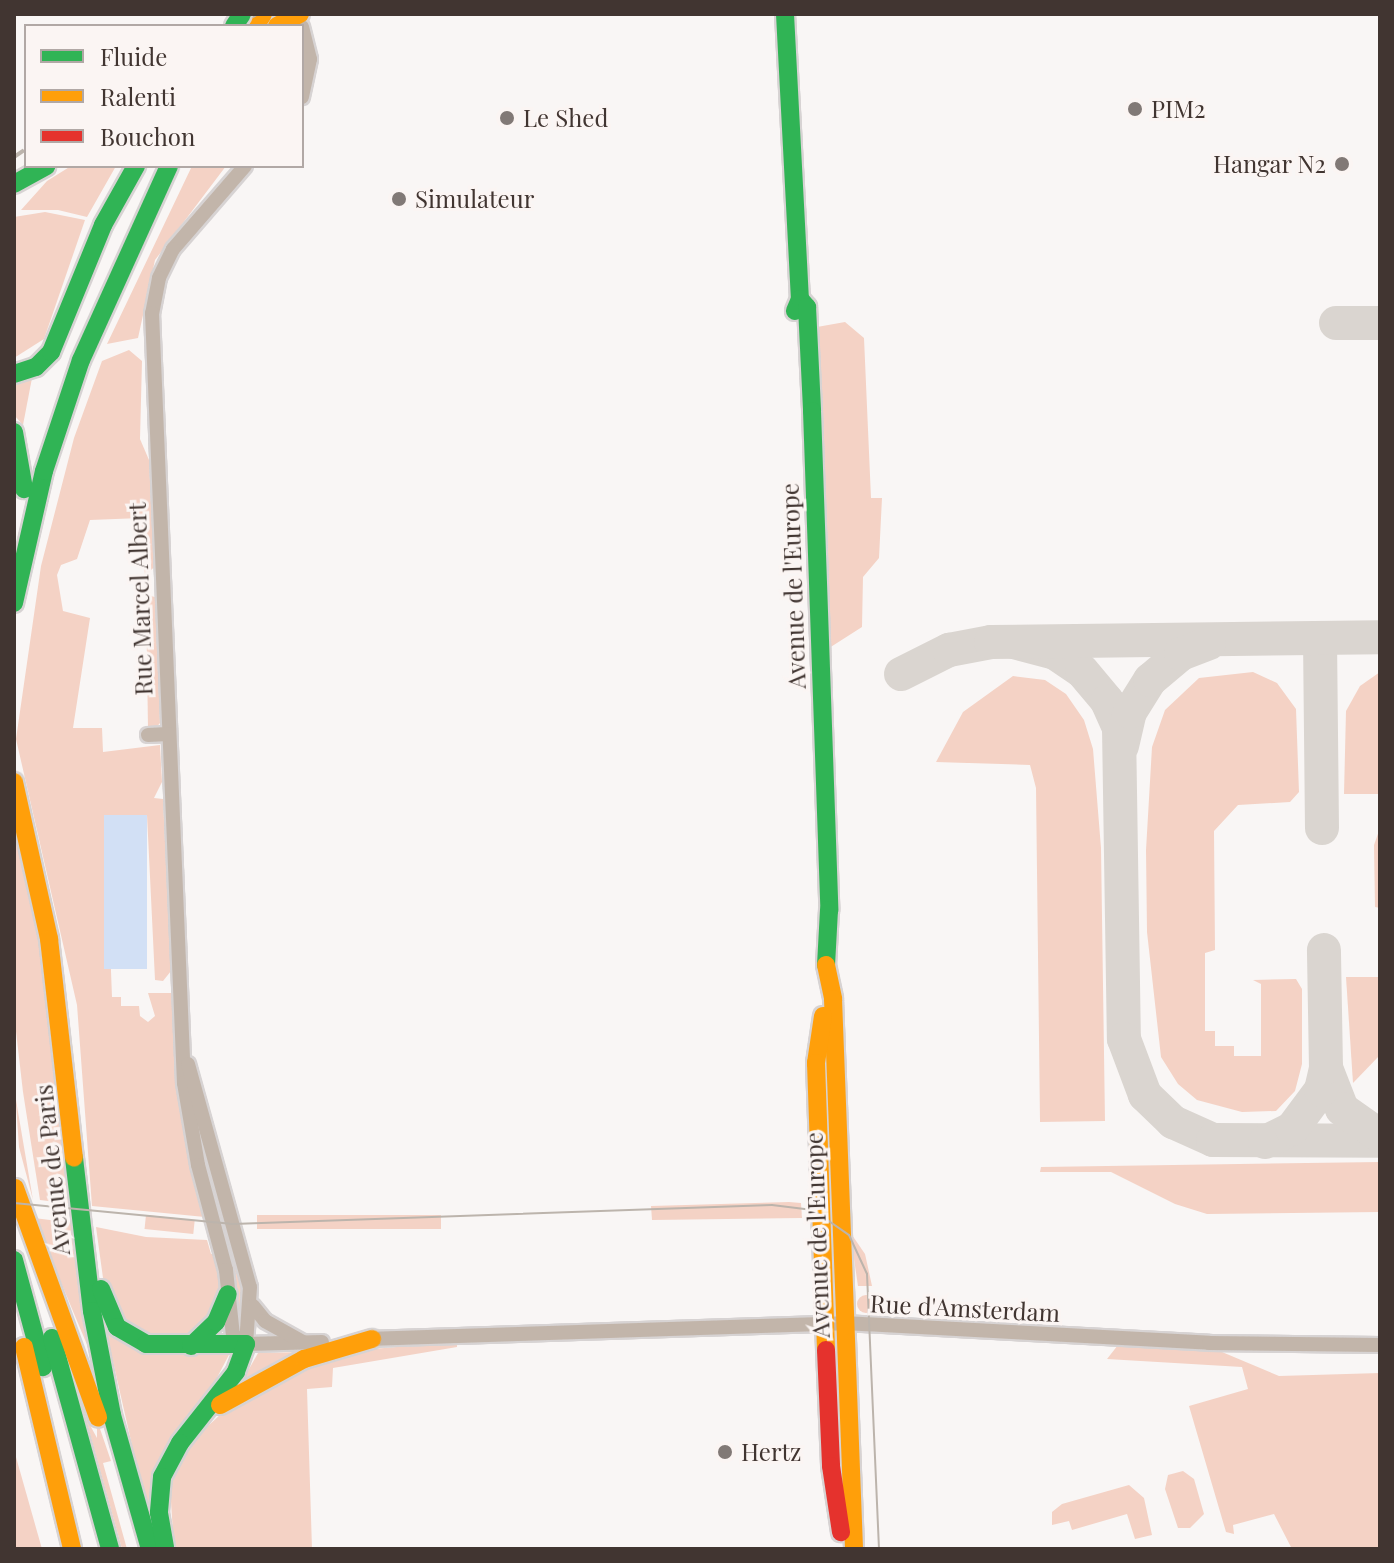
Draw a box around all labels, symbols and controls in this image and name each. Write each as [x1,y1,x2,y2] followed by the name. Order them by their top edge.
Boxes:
[24,24,304,168] legend
[100,40,167,72] text: Fluide
[100,80,176,112] text: Ralenti
[1151,95,1206,123] place label: PIM2
[1126,100,1144,118] marker: PIM2
[523,104,608,132] place label: Le Shed
[498,109,516,127] marker: Le Shed
[100,120,195,152] text: Bouchon
[1212,150,1326,178] place label: Hangar N2
[1333,155,1351,173] marker: Hangar N2
[415,185,534,213] place label: Simulateur
[390,190,408,208] marker: Simulateur
[775,482,811,690] street label: Avenue de l'Europe
[122,502,158,696] street label: Rue Marcel Albert
[29,1083,75,1257] street label: Avenue de Paris
[799,1131,835,1339] street label: Avenue de l'Europe
[869,1289,1061,1327] street label: Rue d'Amsterdam
[741,1438,801,1466] place label: Hertz
[716,1443,734,1461] marker: Hertz

